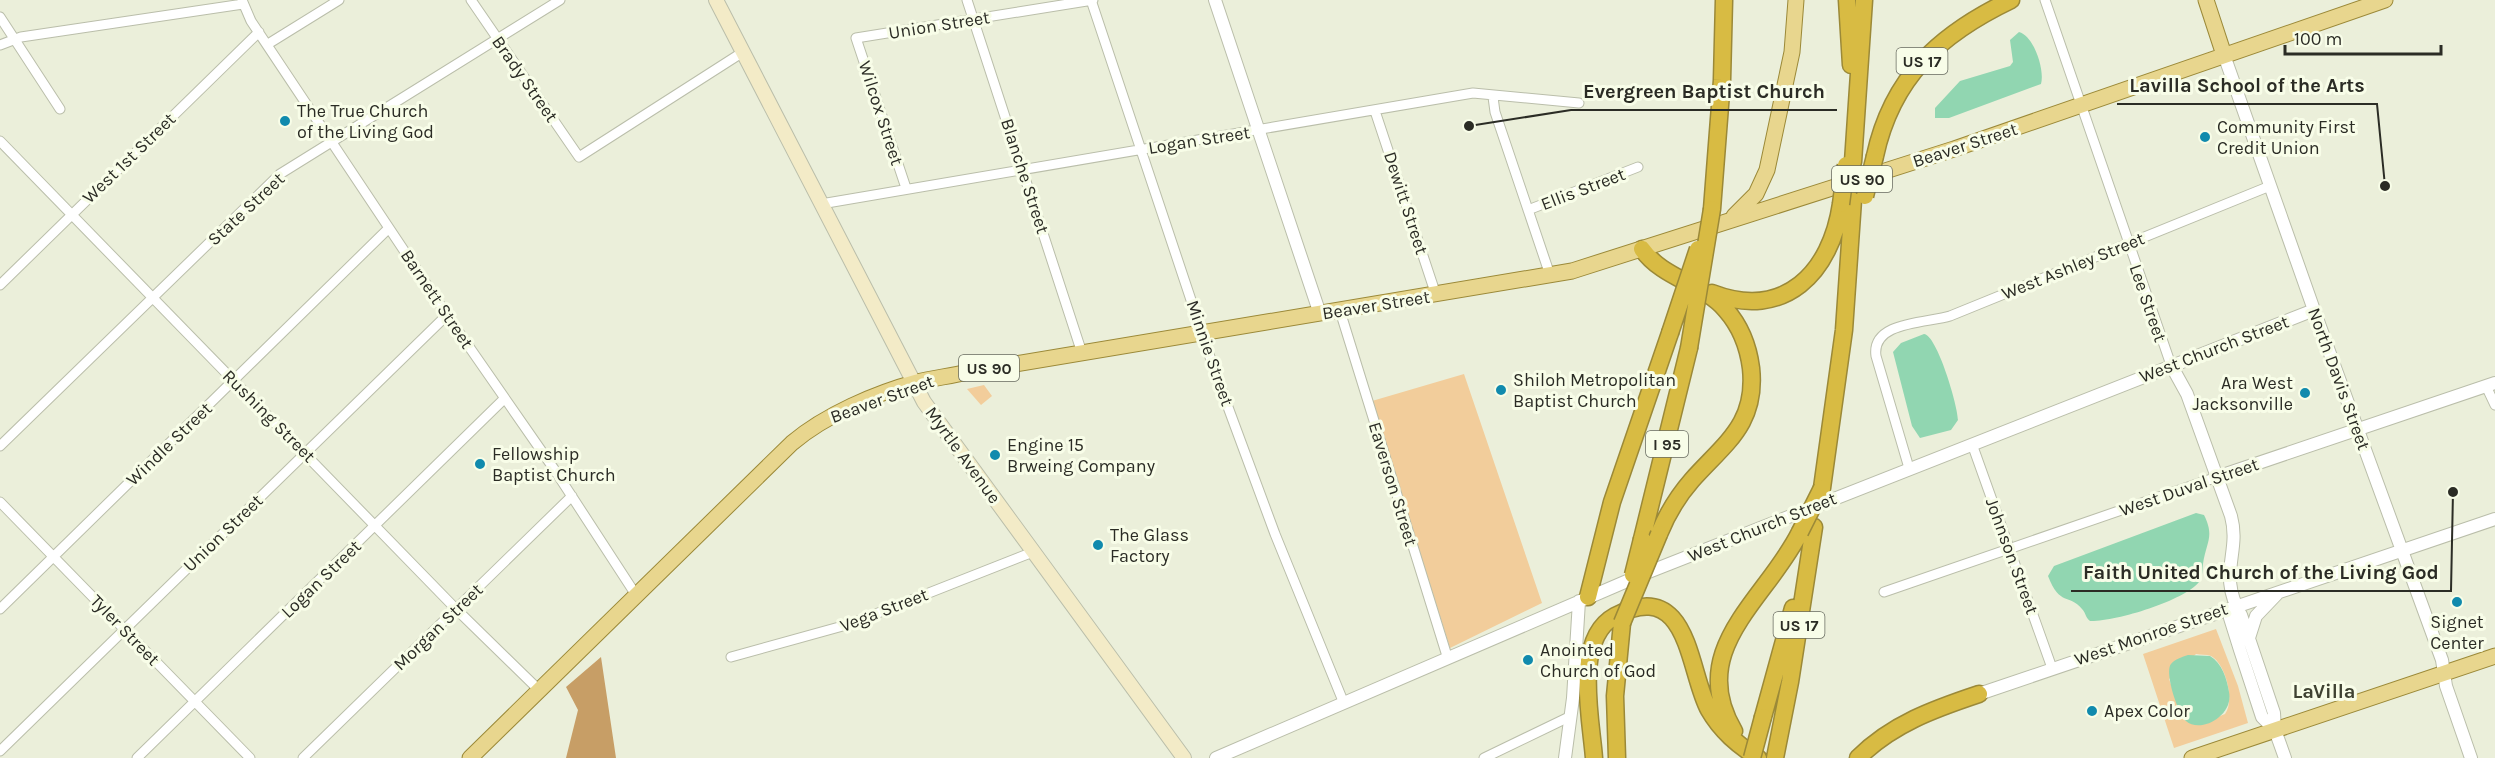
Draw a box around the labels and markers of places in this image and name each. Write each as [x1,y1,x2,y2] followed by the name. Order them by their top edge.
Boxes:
[2117,66,2377,104] callout: Lavilla School of the Arts
[1571,72,1837,110] callout: Evergreen Baptist Church
[297,100,434,143] place label: The True Church of the Living God
[278,114,292,128] marker: The True Church of the Living God
[2217,116,2356,159] place label: Community First Credit Union
[2198,130,2212,144] marker: Community First Credit Union
[1513,369,1676,412] place label: Shiloh Metropolitan Baptist Church
[2193,372,2293,415] place label: Ara West Jacksonville
[1494,383,1508,397] marker: Shiloh Metropolitan Baptist Church
[2298,386,2312,400] marker: Ara West Jacksonville
[1007,434,1156,477] place label: Engine 15 Brweing Company
[492,443,616,486] place label: Fellowship Baptist Church
[988,448,1002,462] marker: Engine 15 Brweing Company
[473,457,487,471] marker: Fellowship Baptist Church
[1110,524,1189,567] place label: The Glass Factory
[1091,538,1105,552] marker: The Glass Factory
[2071,553,2451,591] callout: Faith United Church of the Living God
[2450,595,2464,609] marker: Signet Center
[2430,611,2484,654] place label: Signet Center
[1540,639,1656,682] place label: Anointed Church of God
[1521,653,1535,667] marker: Anointed Church of God
[2104,700,2190,722] place label: Apex Color
[2085,704,2099,718] marker: Apex Color

